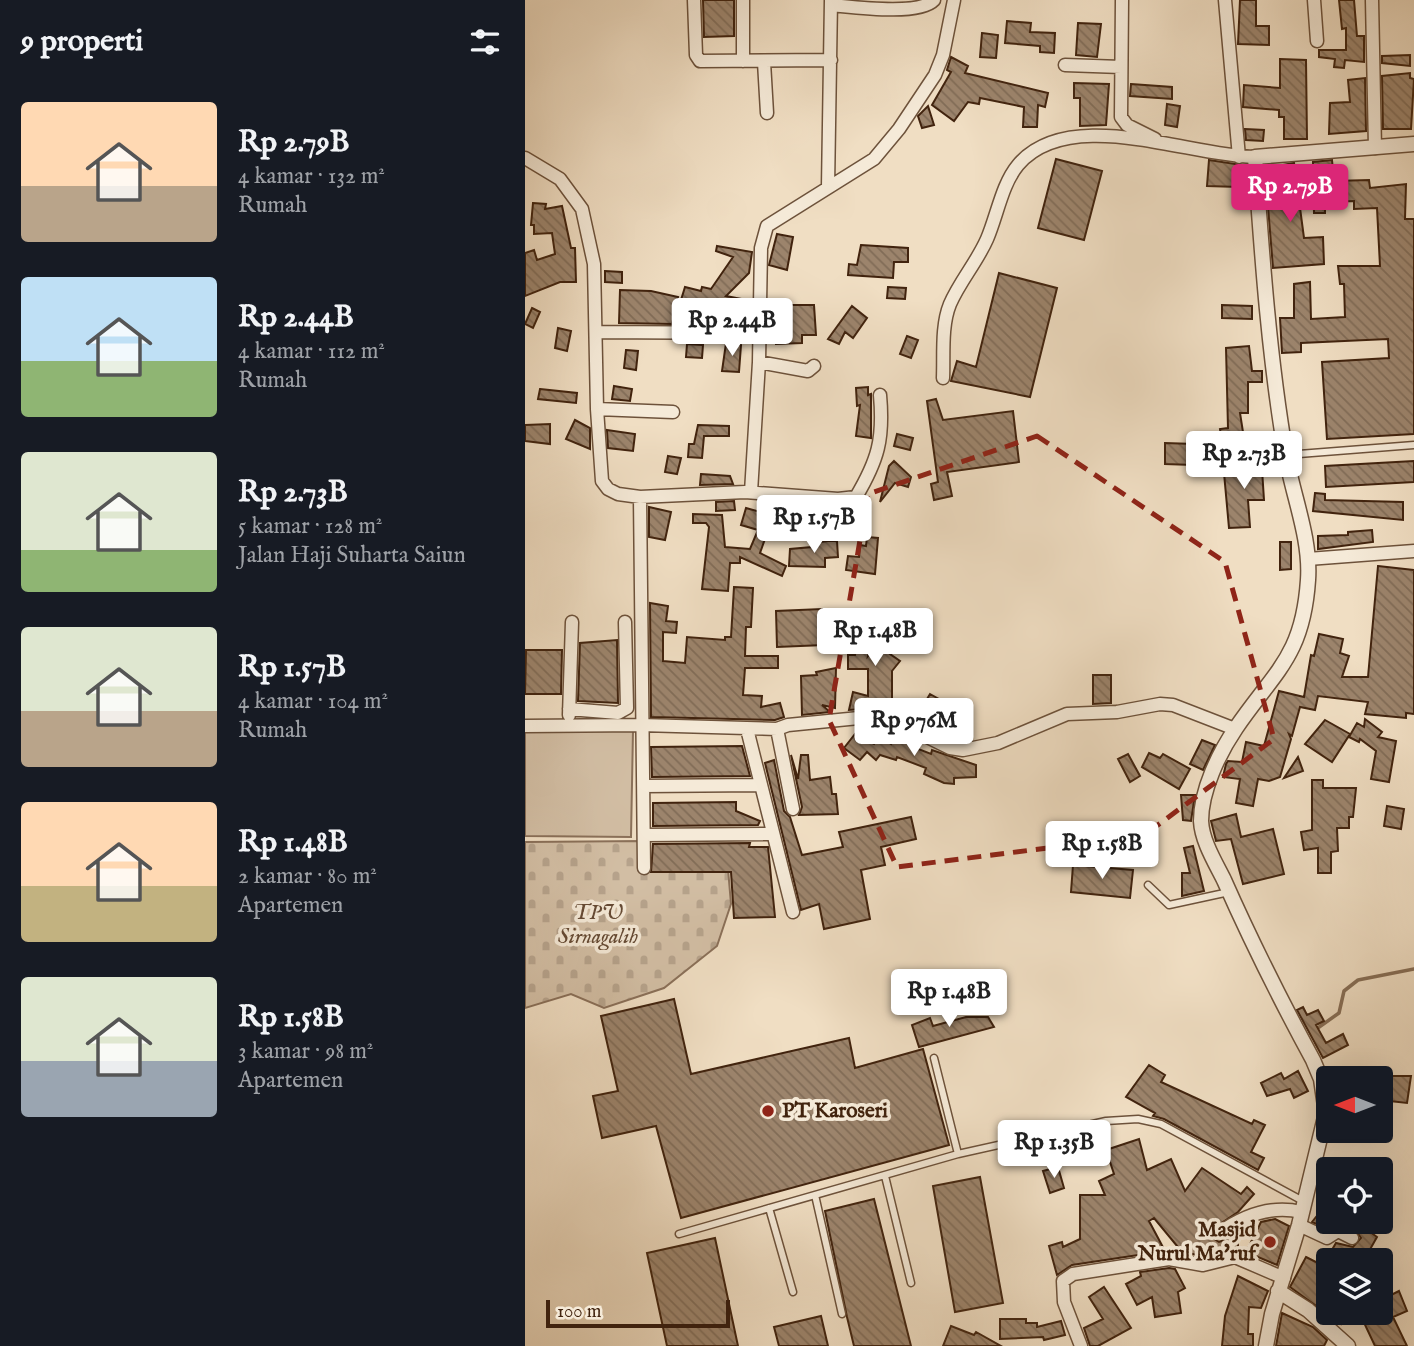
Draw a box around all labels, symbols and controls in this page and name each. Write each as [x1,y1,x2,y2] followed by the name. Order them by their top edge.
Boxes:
[21,23,143,61] text: 9 properti
[466,23,504,61] icon: filters
[238,124,349,162] text: Rp 2.79B
[77,130,161,214] icon: home
[238,162,385,191] text: 4 kamar · 132 m²
[1218,164,1362,224] pin: Rp 2.79B
[1247,172,1333,201] text: Rp 2.79B
[238,191,307,220] text: Rumah
[660,298,804,358] pin: Rp 2.44B
[238,299,353,337] text: Rp 2.44B
[77,305,161,389] icon: home
[688,306,776,335] text: Rp 2.44B
[238,337,385,366] text: 4 kamar · 112 m²
[238,366,307,395] text: Rumah
[1172,432,1316,491] pin: Rp 2.73B
[1202,439,1286,468] text: Rp 2.73B
[238,474,348,512] text: Rp 2.73B
[77,480,161,564] icon: home
[742,496,886,555] pin: Rp 1.57B
[773,503,855,532] text: Rp 1.57B
[238,512,382,541] text: 5 kamar · 128 m²
[238,541,466,570] text: Jalan Haji Suharta Saiun
[803,608,947,668] pin: Rp 1.48B
[833,616,917,645] text: Rp 1.48B
[238,649,346,687] text: Rp 1.57B
[77,655,161,739] icon: home
[238,687,388,716] text: 4 kamar · 104 m²
[849,698,979,758] pin: Rp 976M
[870,706,958,735] text: Rp 976M
[238,716,307,745] text: Rumah
[1030,822,1174,881] pin: Rp 1.58B
[238,824,348,862] text: Rp 1.48B
[1062,829,1142,858] text: Rp 1.58B
[77,830,161,914] icon: home
[238,862,377,891] text: 2 kamar · 80 m²
[238,891,343,920] text: Apartemen
[558,900,638,951] park label: TPU Sirnagalih
[877,970,1021,1029] pin: Rp 1.48B
[907,977,991,1006] text: Rp 1.48B
[238,999,344,1037] text: Rp 1.58B
[77,1005,161,1089] icon: home
[238,1037,373,1066] text: 3 kamar · 98 m²
[238,1066,343,1095] text: Apartemen
[1316,1066,1393,1143] north arrow
[1316,1066,1393,1325] map controls
[782,1098,888,1125] place label: PT Karoseri
[760,1103,776,1119] marker: PT Karoseri
[982,1120,1126,1180] pin: Rp 1.35B
[1014,1128,1094,1157] text: Rp 1.35B
[1316,1157,1393,1234] button: locate
[1137,1217,1259,1268] place label: Masjid Nurul Ma'ruf
[1262,1234,1278,1250] marker: Masjid Nurul Ma'ruf
[1316,1248,1393,1325] button: layers
[546,1297,730,1329] scale bar
[557,1300,601,1324] text: 100 m

